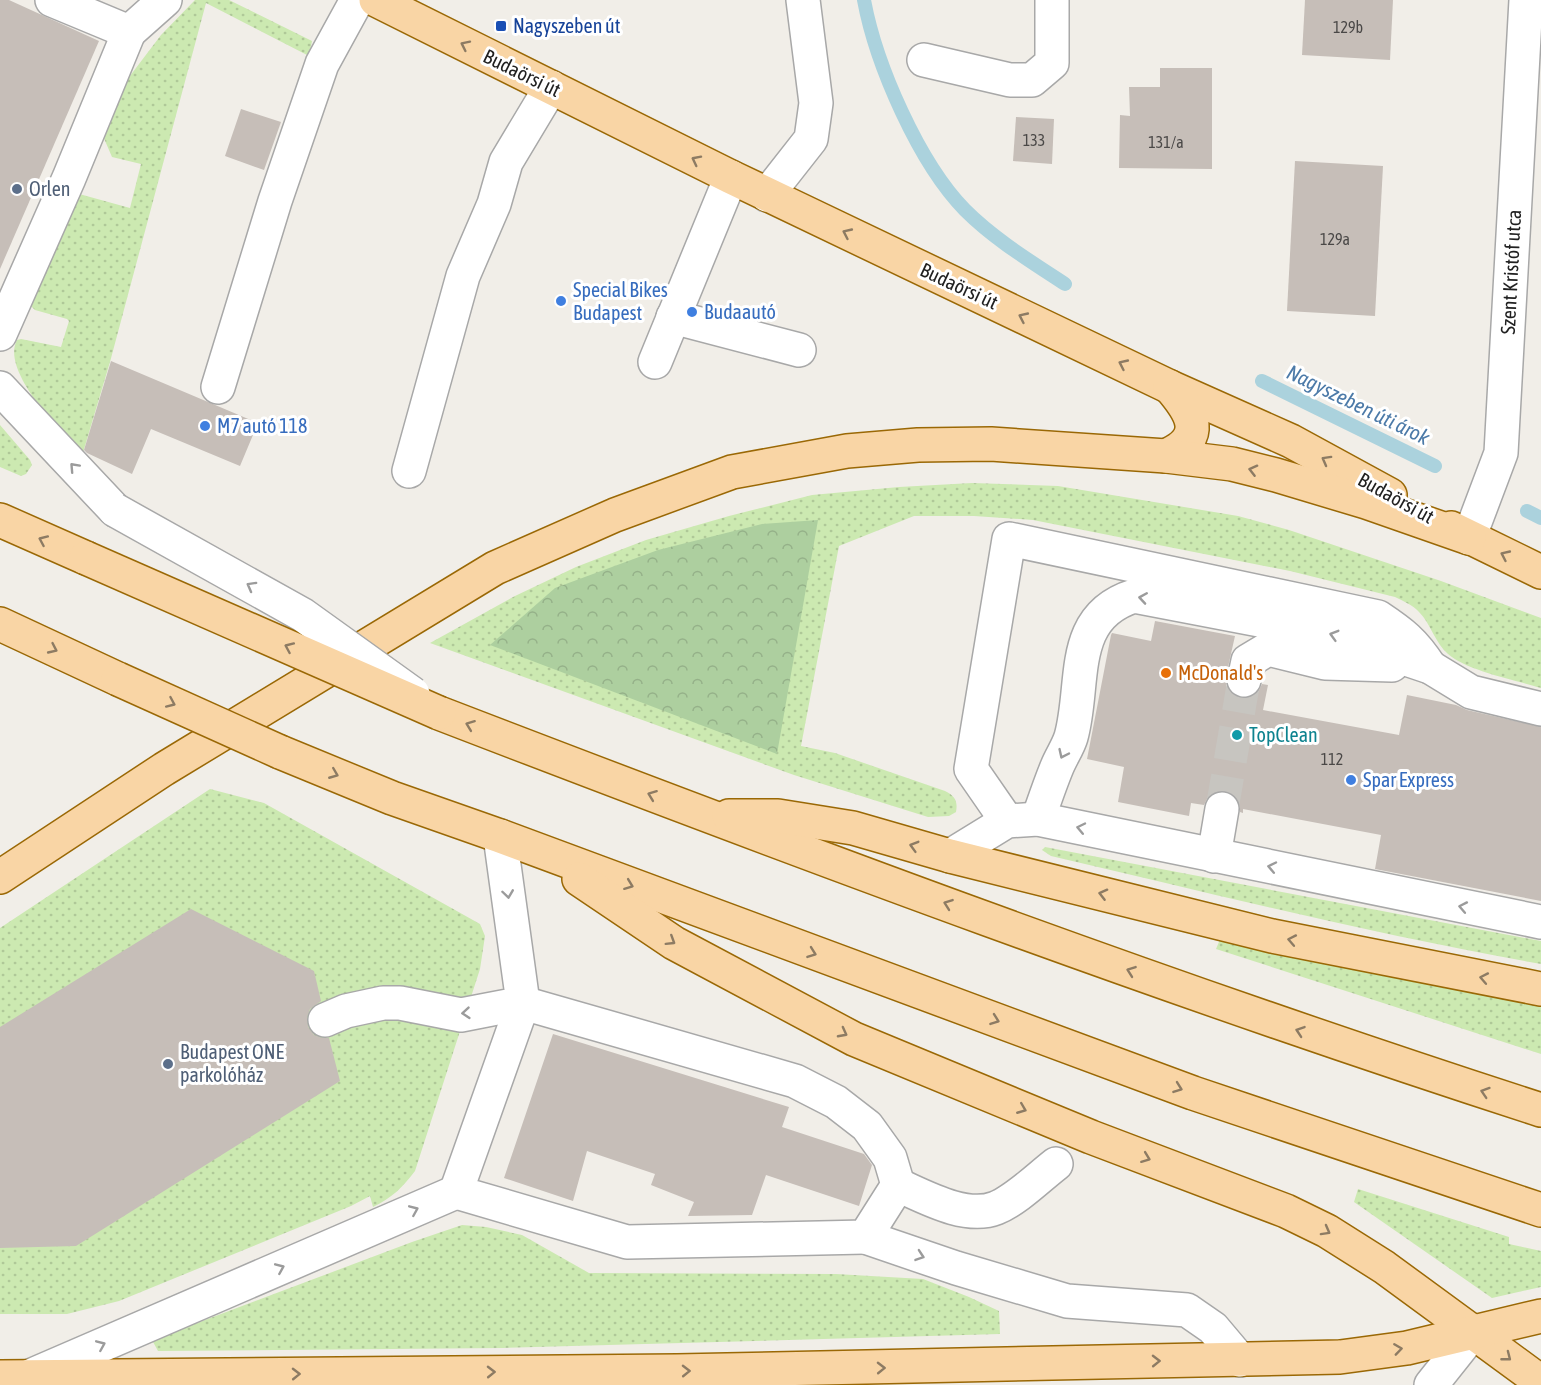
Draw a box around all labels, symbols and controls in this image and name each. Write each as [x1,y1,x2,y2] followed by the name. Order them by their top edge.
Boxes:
[513,14,621,37] place label: Nagyszeben út
[1333,18,1363,36] house number: 129b
[494,19,508,33] marker: Nagyszeben út
[460,40,471,52] one-way arrow
[480,44,565,101] street label: Budaörsi út
[1023,131,1045,149] house number: 133
[1148,133,1184,151] house number: 131/a
[691,155,702,167] one-way arrow
[29,177,70,200] place label: Orlen
[10,182,24,196] marker: Orlen
[1496,209,1525,335] street label: Szent Kristóf utca
[843,229,854,241] one-way arrow
[1320,230,1350,248] house number: 129a
[917,258,1002,314] street label: Budaörsi út
[573,278,668,324] place label: Special Bikes Budapest
[554,294,568,308] marker: Special Bikes Budapest
[704,300,776,323] place label: Budaautó
[685,305,699,319] marker: Budaautó
[1019,312,1030,324] one-way arrow
[1283,359,1434,449] water label: Nagyszeben úti árok
[1118,360,1129,372] one-way arrow
[217,414,307,437] place label: M7 autó 118
[198,419,212,433] marker: M7 autó 118
[1322,456,1332,467] one-way arrow
[71,464,82,475] one-way arrow
[1249,464,1259,477] one-way arrow
[1354,467,1438,528] street label: Budaörsi út
[38,535,49,547] one-way arrow
[1501,551,1512,563] one-way arrow
[247,582,257,593] one-way arrow
[1139,593,1148,605] one-way arrow
[1330,630,1340,643] one-way arrow
[47,641,58,653] one-way arrow
[284,642,295,654] one-way arrow
[1178,661,1263,684] place label: McDonald's
[1159,666,1173,680] marker: McDonald's
[165,695,176,707] one-way arrow
[465,720,476,732] one-way arrow
[1249,723,1318,746] place label: TopClean
[1230,728,1244,742] marker: TopClean
[1058,748,1070,759] one-way arrow
[1321,750,1343,768] house number: 112
[327,767,338,779] one-way arrow
[1363,768,1454,791] place label: Spar Express
[1344,773,1358,787] marker: Spar Express
[647,790,658,802] one-way arrow
[1076,822,1086,835] one-way arrow
[909,841,920,853] one-way arrow
[1267,862,1277,875] one-way arrow
[624,877,634,890] one-way arrow
[501,889,514,898] one-way arrow
[1098,889,1108,902] one-way arrow
[943,899,954,912] one-way arrow
[1458,901,1468,914] one-way arrow
[665,933,675,945] one-way arrow
[1288,934,1298,947] one-way arrow
[806,946,817,958] one-way arrow
[1127,966,1138,978] one-way arrow
[1479,972,1489,985] one-way arrow
[461,1006,470,1019] one-way arrow
[989,1013,1000,1026] one-way arrow
[1295,1025,1306,1038] one-way arrow
[836,1026,847,1037] one-way arrow
[180,1040,285,1086] place label: Budapest ONE parkolóház
[161,1057,175,1071] marker: Budapest ONE parkolóház
[1172,1080,1183,1093] one-way arrow
[1480,1087,1491,1100] one-way arrow
[1016,1102,1027,1114] one-way arrow
[1140,1150,1151,1163] one-way arrow
[407,1205,418,1217] one-way arrow
[1320,1224,1331,1235] one-way arrow
[914,1248,925,1261] one-way arrow
[274,1263,285,1275] one-way arrow
[95,1340,106,1352] one-way arrow
[1394,1344,1403,1356] one-way arrow
[1500,1350,1511,1361] one-way arrow
[1152,1354,1161,1367] one-way arrow
[877,1361,886,1374] one-way arrow
[682,1364,691,1377] one-way arrow
[487,1366,496,1379] one-way arrow
[292,1368,301,1380] one-way arrow

